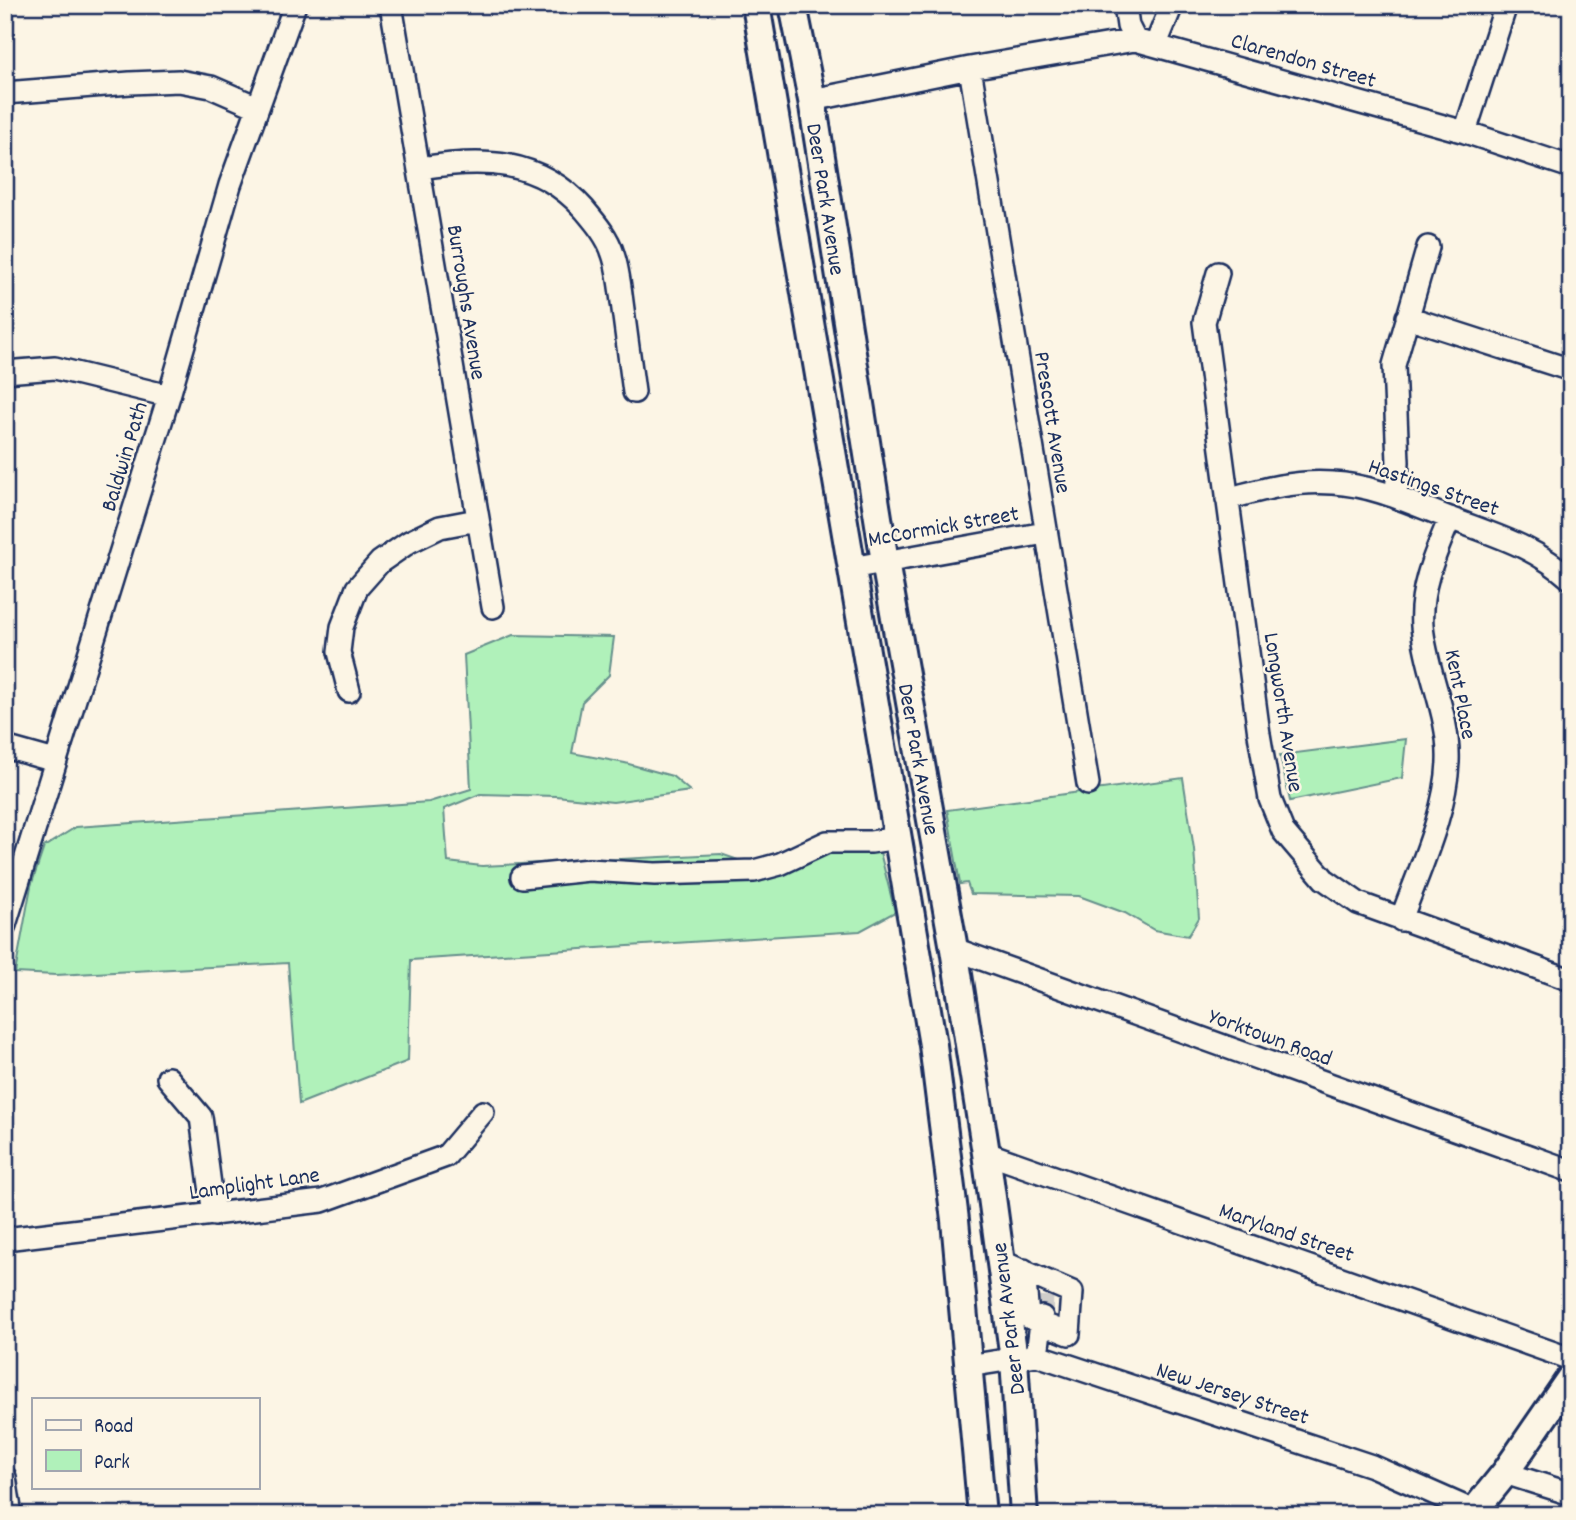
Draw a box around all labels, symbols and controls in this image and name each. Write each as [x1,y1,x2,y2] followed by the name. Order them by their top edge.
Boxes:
[1227,26,1380,99] street label: Clarendon Street
[795,121,852,278] street label: Deer Park Avenue
[436,223,493,382] street label: Burroughs Avenue
[1023,349,1078,496] street label: Prescott Avenue
[94,398,159,516] street label: Baldwin Path
[1363,451,1503,527] street label: Hastings Street
[866,499,1022,558] street label: McCormick Street
[1253,630,1310,795] street label: Longworth Avenue
[1434,647,1483,743] street label: Kent Place
[887,681,946,838] street label: Deer Park Avenue
[1204,1002,1336,1077] street label: Yorktown Road
[187,1160,322,1211] street label: Lamplight Lane
[1214,1196,1358,1273] street label: Maryland Street
[985,1240,1036,1397] street label: Deer Park Avenue
[1151,1355,1313,1436] street label: New Jersey Street
[32,1398,259,1488] legend
[94,1413,133,1443] text: Road
[94,1449,130,1479] text: Park

